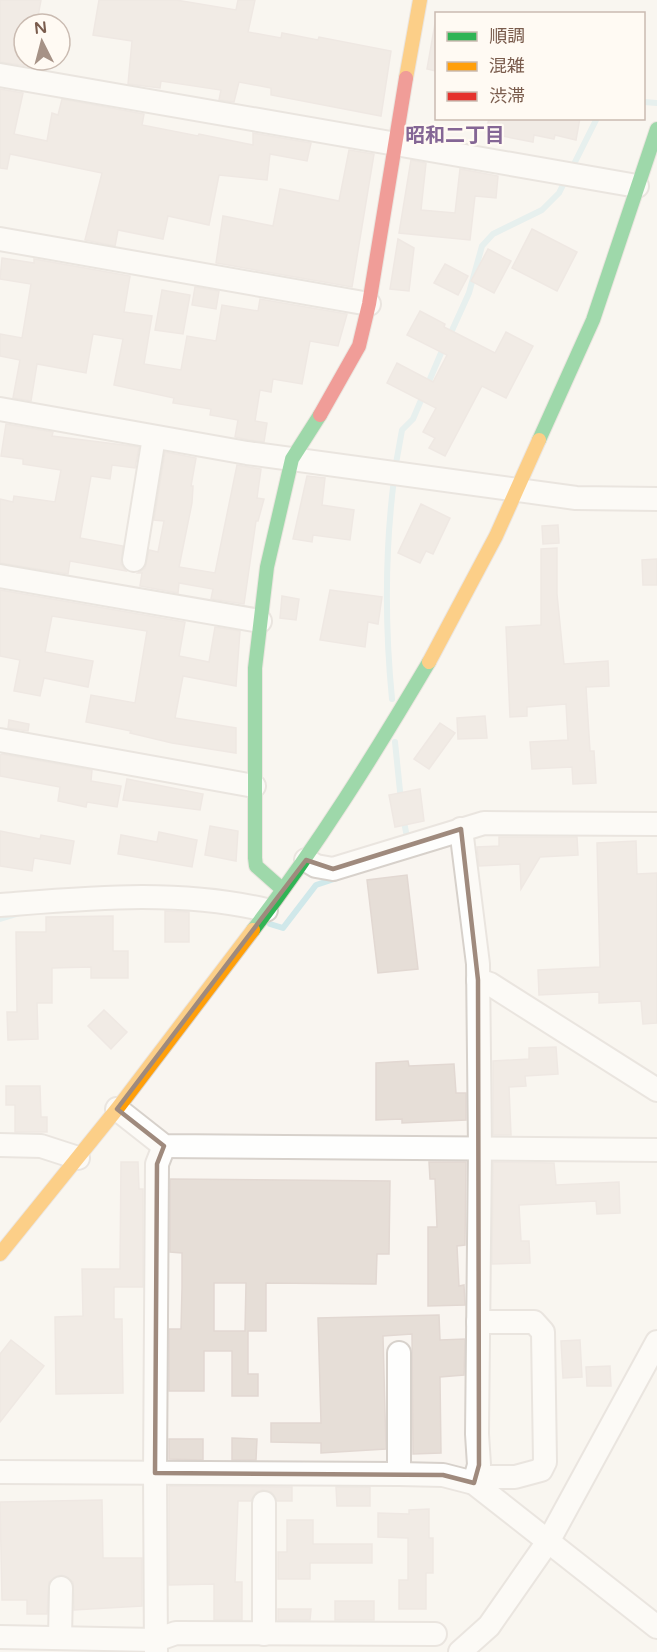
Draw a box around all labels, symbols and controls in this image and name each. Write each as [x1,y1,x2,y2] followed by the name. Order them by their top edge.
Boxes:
[12,12,72,72] north arrow
[435,12,645,120] legend
[33,17,48,39] text: N
[489,25,525,47] text: 順調
[489,55,525,77] text: 混雑
[489,85,525,107] text: 渋滞
[405,124,505,148] district label: 昭和二丁目

